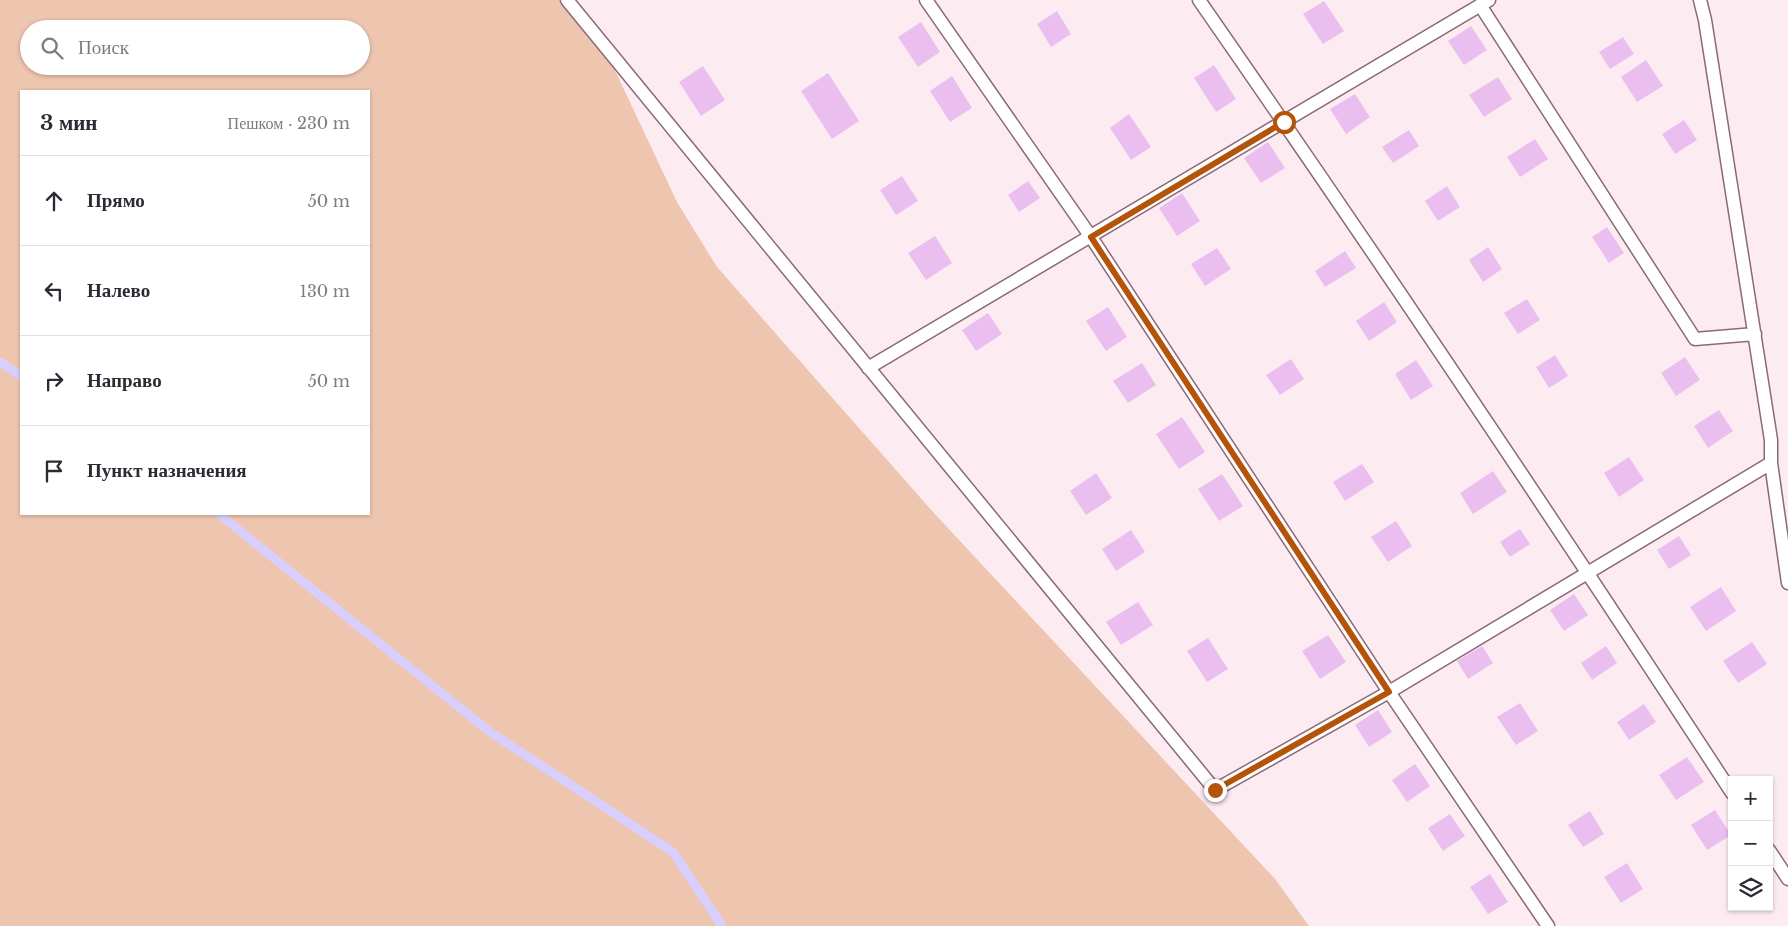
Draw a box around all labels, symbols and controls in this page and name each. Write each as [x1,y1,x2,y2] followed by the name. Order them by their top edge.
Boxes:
[20,20,370,75] search box
[38,34,66,62] icon: search
[78,36,129,59] text: Поиск
[40,110,97,136] text: 3 мин
[1273,111,1296,134] route start
[228,113,350,133] text: Пешком · 230 m
[40,187,68,215] icon: ahead
[87,189,145,212] text: Прямо
[308,191,350,211] text: 50 m
[40,277,68,305] icon: left
[87,279,150,302] text: Налево
[300,281,350,301] text: 130 m
[40,367,68,395] icon: right
[87,369,162,392] text: Направо
[308,371,350,391] text: 50 m
[40,457,68,485] icon: arrive
[87,459,247,482] text: Пункт назначения
[1728,776,1773,911] map controls
[1728,776,1773,821] button: +
[1204,779,1227,802] route end
[1728,821,1773,866] button: −
[1728,866,1773,911] button: layers

